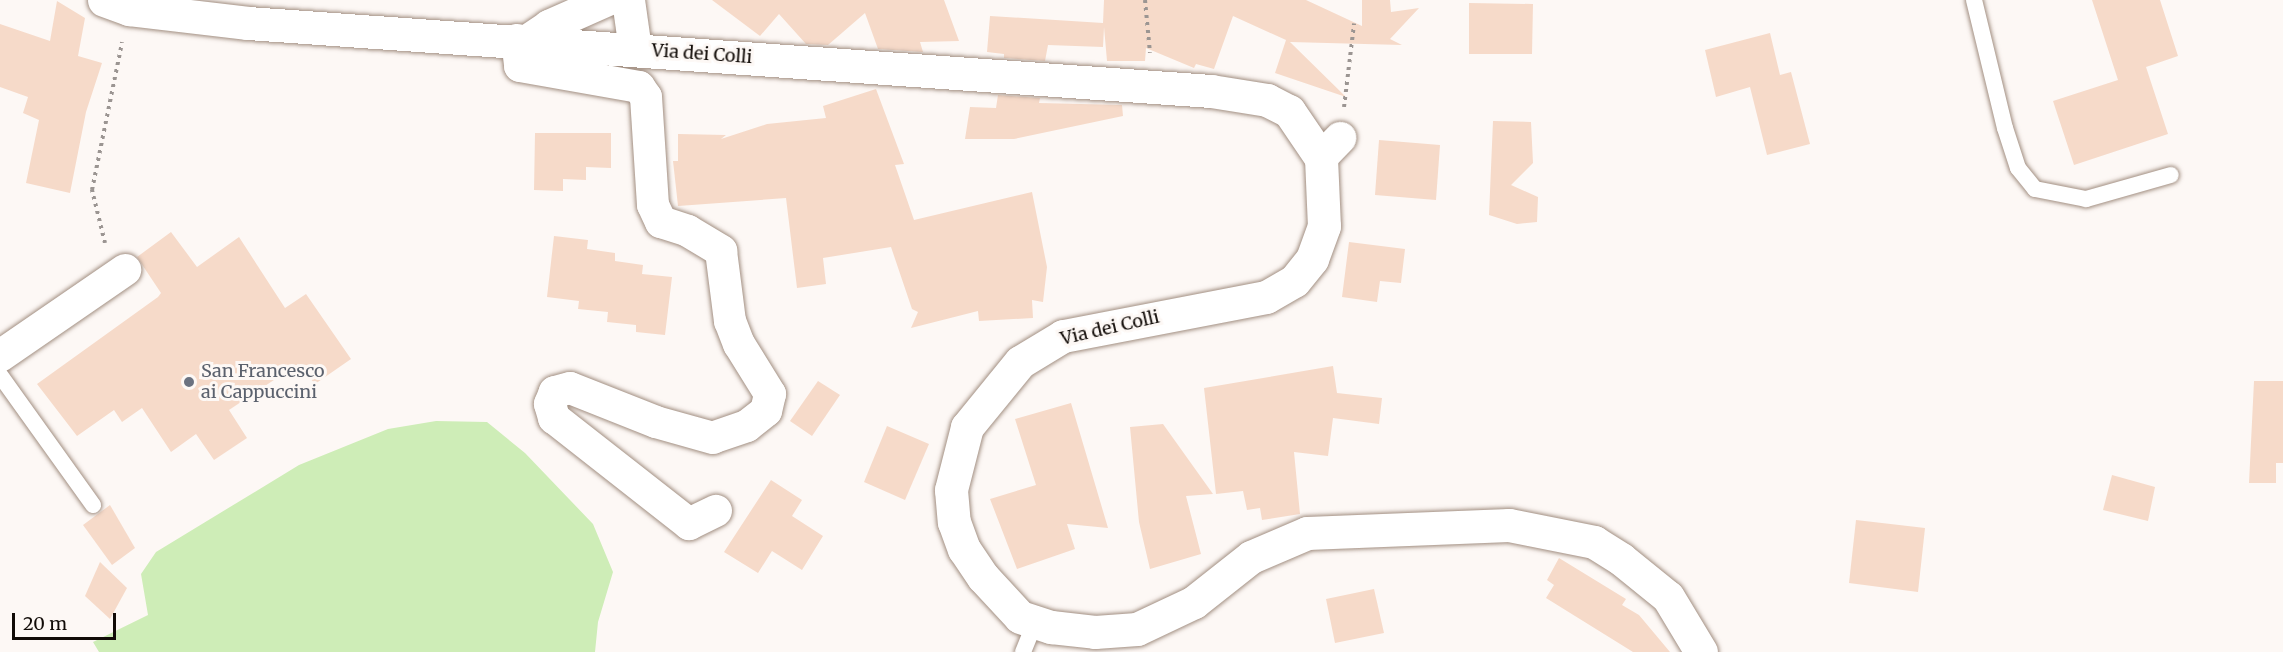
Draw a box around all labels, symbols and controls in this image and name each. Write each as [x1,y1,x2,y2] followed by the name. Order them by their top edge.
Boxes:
[651,40,753,68] street label: Via dei Colli
[1058,306,1162,350] street label: Via dei Colli
[201,361,325,404] place label: San Francesco ai Cappuccini
[182,375,196,389] marker: San Francesco ai Cappuccini
[15,601,118,639] scale bar
[23,612,67,635] text: 20 m

